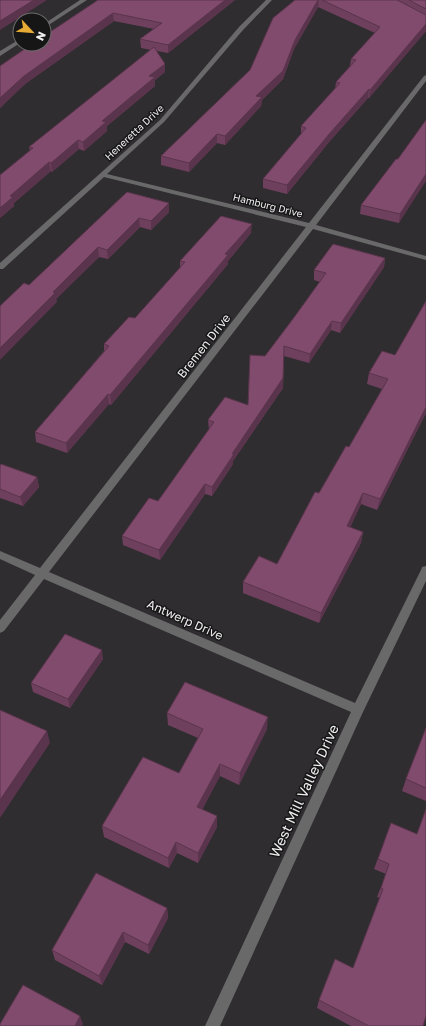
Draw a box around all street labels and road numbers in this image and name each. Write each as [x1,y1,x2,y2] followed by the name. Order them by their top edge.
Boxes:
[102,102,166,162] street label: Heneretta Drive
[232,191,304,220] street label: Hamburg Drive
[174,311,233,381] street label: Bremen Drive
[145,596,226,643] street label: Antwerp Drive
[265,722,342,860] street label: West Mill Valley Drive

